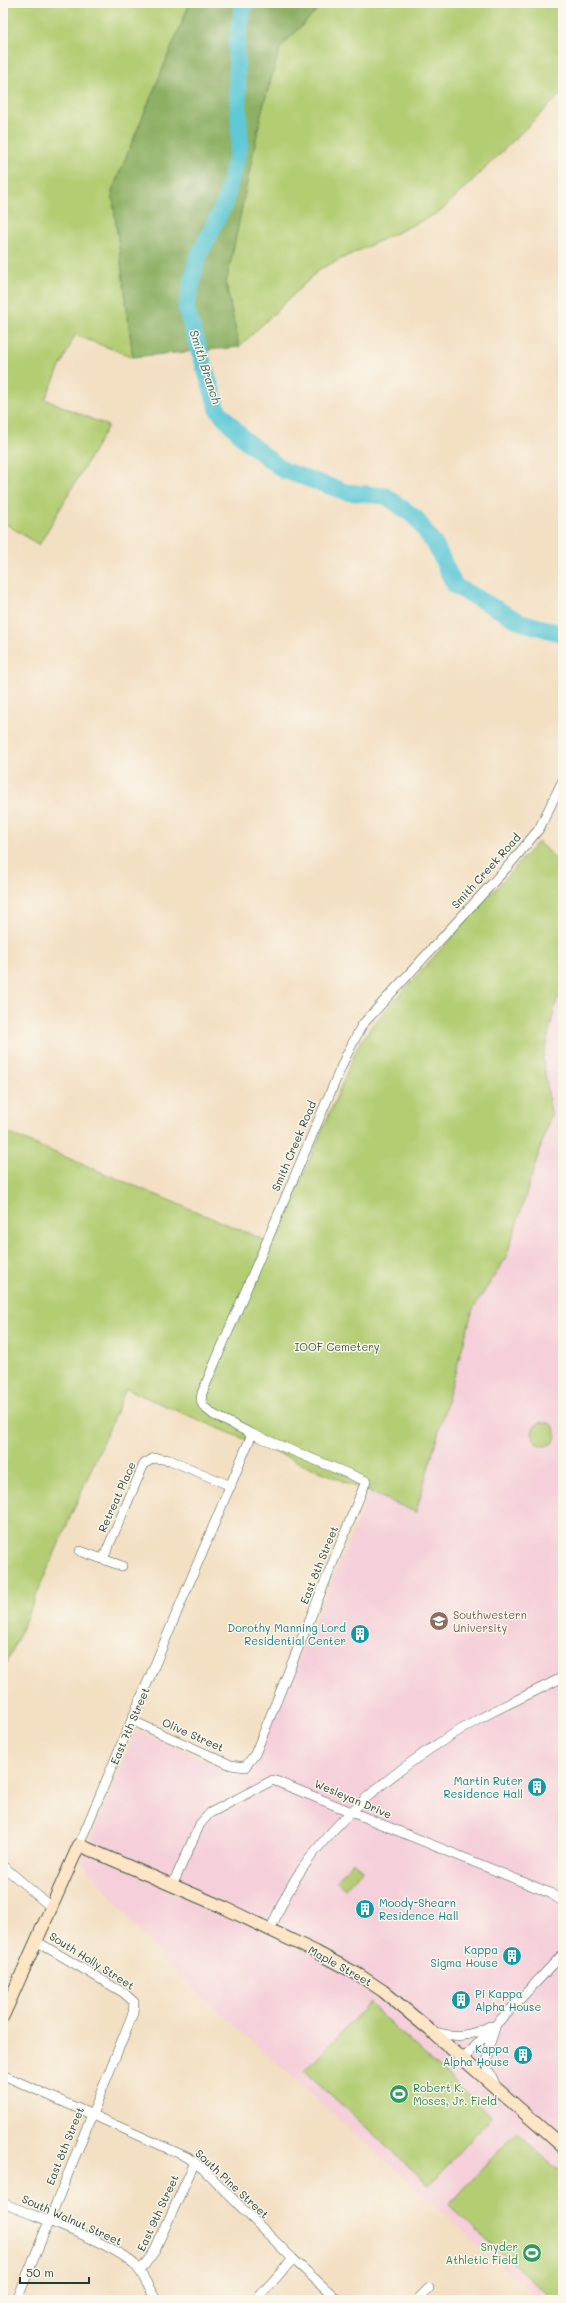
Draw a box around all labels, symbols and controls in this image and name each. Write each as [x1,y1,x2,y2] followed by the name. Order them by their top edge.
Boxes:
[186,327,226,406] water label: Smith Branch
[448,830,524,912] street label: Smith Creek Road
[268,1098,319,1193] street label: Smith Creek Road
[294,1339,380,1354] park label: IOOF Cemetery
[94,1459,139,1534] street label: Retreat Place
[296,1523,341,1606] street label: East 8th Street
[453,1607,527,1635] place label: Southwestern University
[428,1610,450,1632] school or university icon: Southwestern University
[228,1620,346,1648] place label: Dorothy Manning Lord Residential Center
[349,1623,371,1645] building icon: Dorothy Manning Lord Residential Center
[107,1685,153,1767] street label: East 7th Street
[160,1714,227,1755] street label: Olive Street
[444,1773,523,1801] place label: Martin Ruter Residence Hall
[312,1775,394,1822] street label: Wesleyan Drive
[526,1776,548,1798] building icon: Martin Ruter Residence Hall
[379,1895,458,1923] place label: Moody-Shearn Residence Hall
[354,1898,376,1920] building icon: Moody-Shearn Residence Hall
[47,1928,138,1993] street label: South Holly Street
[306,1942,375,1989] street label: Maple Street
[430,1942,498,1970] place label: Kappa Sigma House
[501,1945,523,1967] building icon: Kappa Sigma House
[475,1986,541,2014] place label: Pi Kappa Alpha House
[450,1989,472,2011] building icon: Pi Kappa Alpha House
[443,2041,509,2069] place label: Kappa Alpha House
[512,2044,534,2066] building icon: Kappa Alpha House
[413,2080,497,2108] place label: Robert K. Moses, Jr. Field
[388,2083,410,2105] sports icon: Robert K. Moses, Jr. Field
[42,2104,87,2187] street label: East 8th Street
[193,2146,272,2222] street label: South Pine Street
[133,2172,182,2254] street label: East 9th Street
[20,2191,125,2248] street label: South Walnut Street
[446,2239,518,2267] place label: Snyder Athletic Field
[521,2242,543,2264] sports icon: Snyder Athletic Field
[20,2259,89,2285] scale bar
[26,2264,54,2280] text: 50 m

